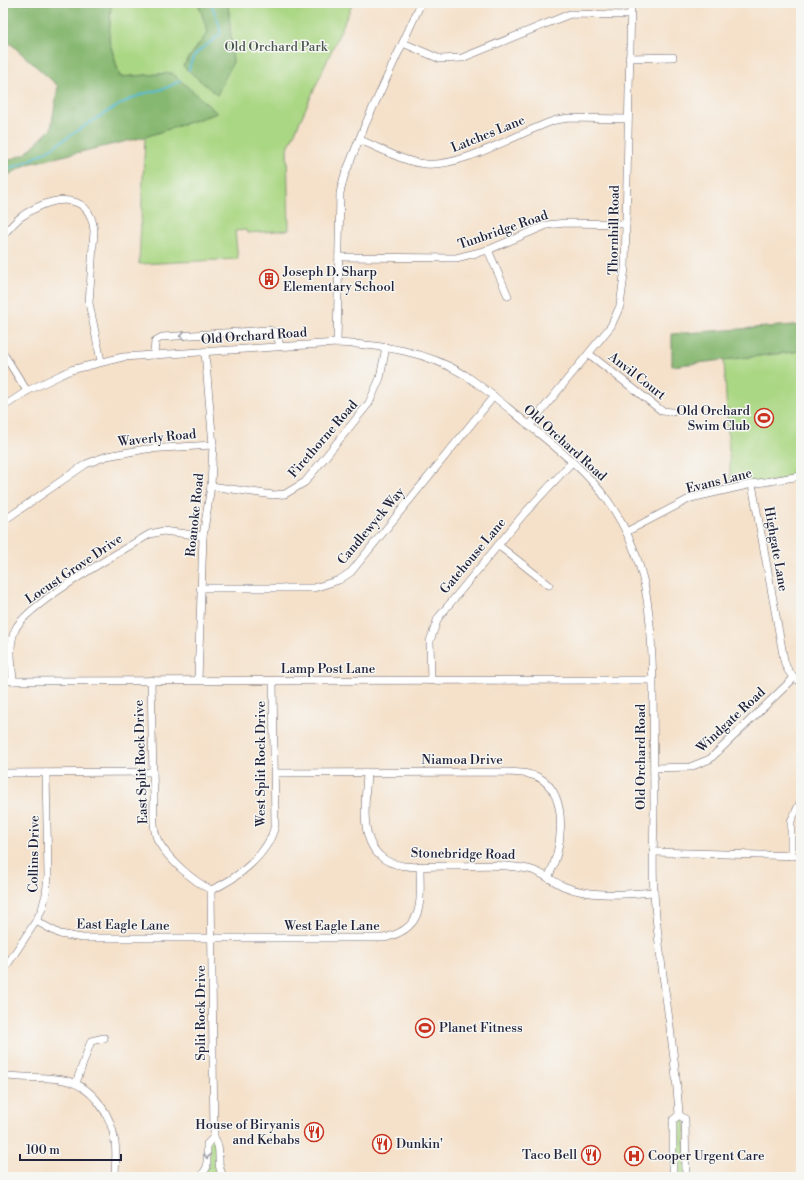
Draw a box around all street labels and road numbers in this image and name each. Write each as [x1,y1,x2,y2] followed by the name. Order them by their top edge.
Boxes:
[449,112,528,156] street label: Latches Lane
[605,184,623,275] street label: Thornhill Road
[456,207,551,253] street label: Tunbridge Road
[200,324,308,348] street label: Old Orchard Road
[604,348,669,404] street label: Anvil Court
[285,396,361,481] street label: Firethorne Road
[520,402,610,485] street label: Old Orchard Road
[116,426,198,450] street label: Waverly Road
[684,465,754,497] street label: Evans Lane
[183,472,207,558] street label: Roanoke Road
[334,484,408,568] street label: Candlewyck Way
[761,505,791,593] street label: Highgate Lane
[437,514,510,597] street label: Gatehouse Lane
[22,530,126,607] street label: Locust Grove Drive
[281,661,376,677] street label: Lamp Post Lane
[693,684,769,757] street label: Windgate Road
[131,699,151,824] street label: East Split Rock Drive
[253,700,269,828] street label: West Split Rock Drive
[633,703,649,810] street label: Old Orchard Road
[421,752,503,768] street label: Niamoa Drive
[25,815,43,893] street label: Collins Drive
[411,845,516,863] street label: Stonebridge Road
[76,916,170,934] street label: East Eagle Lane
[283,918,380,934] street label: West Eagle Lane
[193,965,209,1061] street label: Split Rock Drive

